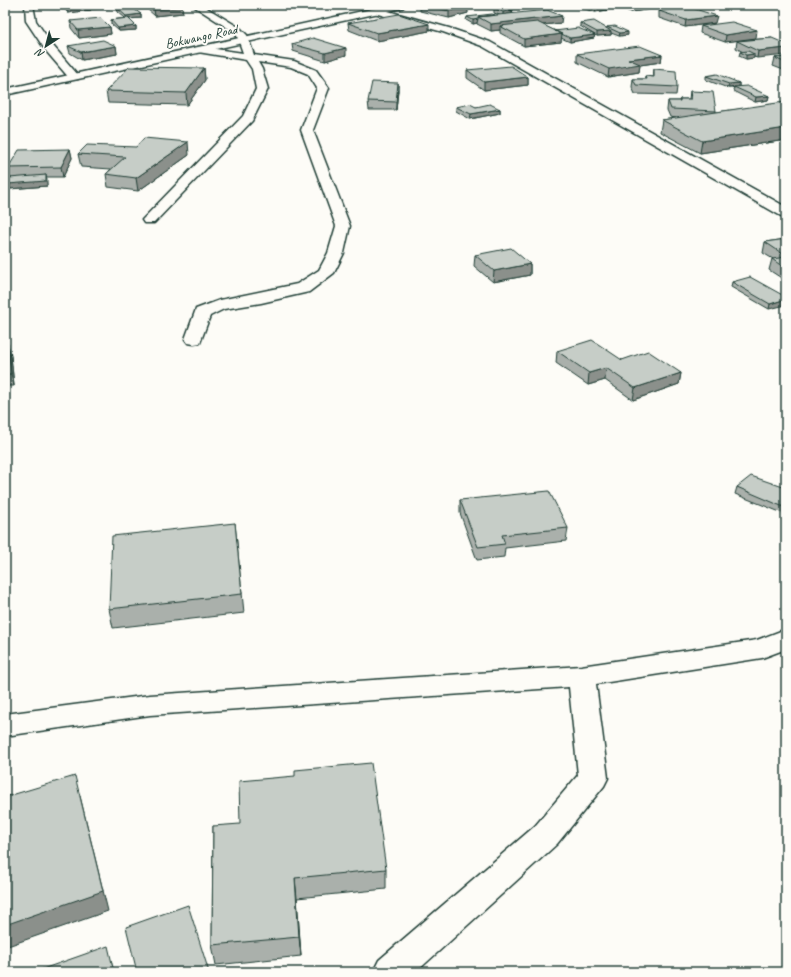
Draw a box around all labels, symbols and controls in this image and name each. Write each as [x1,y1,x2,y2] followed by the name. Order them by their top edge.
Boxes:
[164,20,241,52] street label: Bokwango Road
[26,26,66,66] north arrow
[31,45,47,62] text: N

